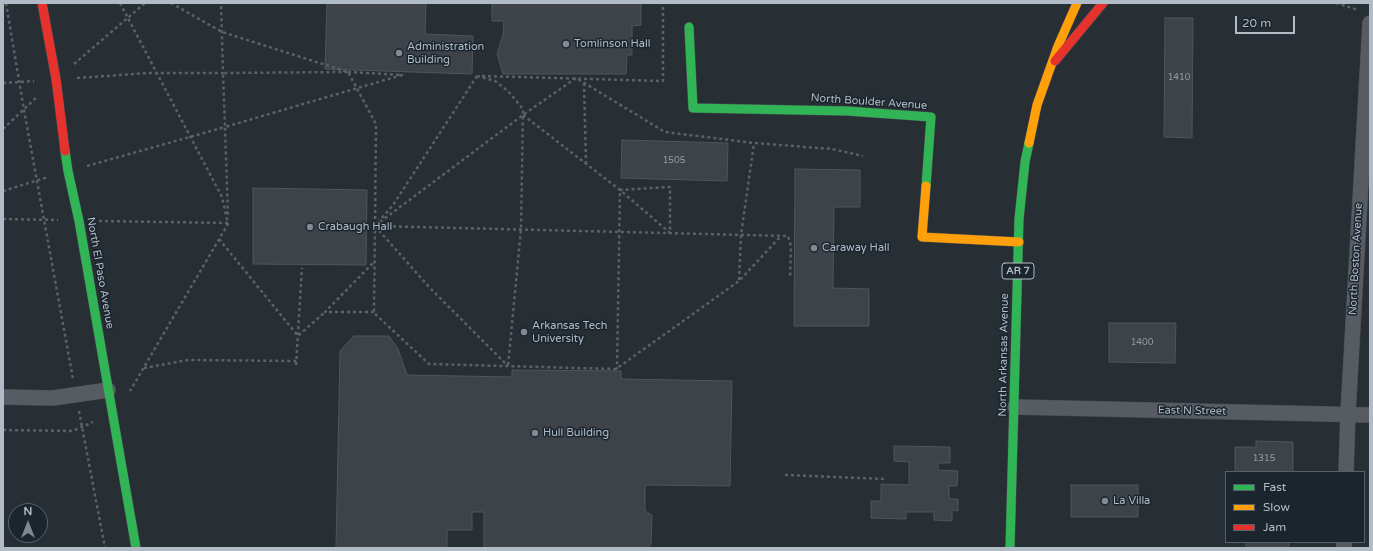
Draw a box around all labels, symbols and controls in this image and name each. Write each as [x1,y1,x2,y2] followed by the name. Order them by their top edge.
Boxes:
[1237,8,1297,34] scale bar
[1242,16,1271,30] text: 20 m
[574,37,650,51] place label: Tomlinson Hall
[561,39,571,49] marker: Tomlinson Hall
[407,40,484,66] place label: Administration Building
[394,48,404,58] marker: Administration Building
[1168,73,1190,83] house number: 1410
[810,91,928,113] street label: North Boulder Avenue
[663,156,685,166] house number: 1505
[1346,202,1366,316] street label: North Boston Avenue
[84,216,116,330] street label: North El Paso Avenue
[318,220,392,234] place label: Crabaugh Hall
[305,222,315,232] marker: Crabaugh Hall
[822,241,890,255] place label: Caraway Hall
[809,243,819,253] marker: Caraway Hall
[1002,263,1034,279] road number: AR 7
[996,293,1012,417] street label: North Arkansas Avenue
[532,319,608,345] place label: Arkansas Tech University
[519,327,529,337] marker: Arkansas Tech University
[1131,338,1153,348] house number: 1400
[1158,404,1226,418] street label: East N Street
[543,426,609,440] place label: Hull Building
[530,428,540,438] marker: Hull Building
[1253,454,1275,464] house number: 1315
[1225,471,1365,543] legend
[1263,480,1286,494] text: Fast
[1113,494,1150,508] place label: La Villa
[1100,496,1110,506] marker: La Villa
[1263,500,1290,514] text: Slow
[8,503,48,543] north arrow
[24,505,32,518] text: N
[1263,520,1286,534] text: Jam

